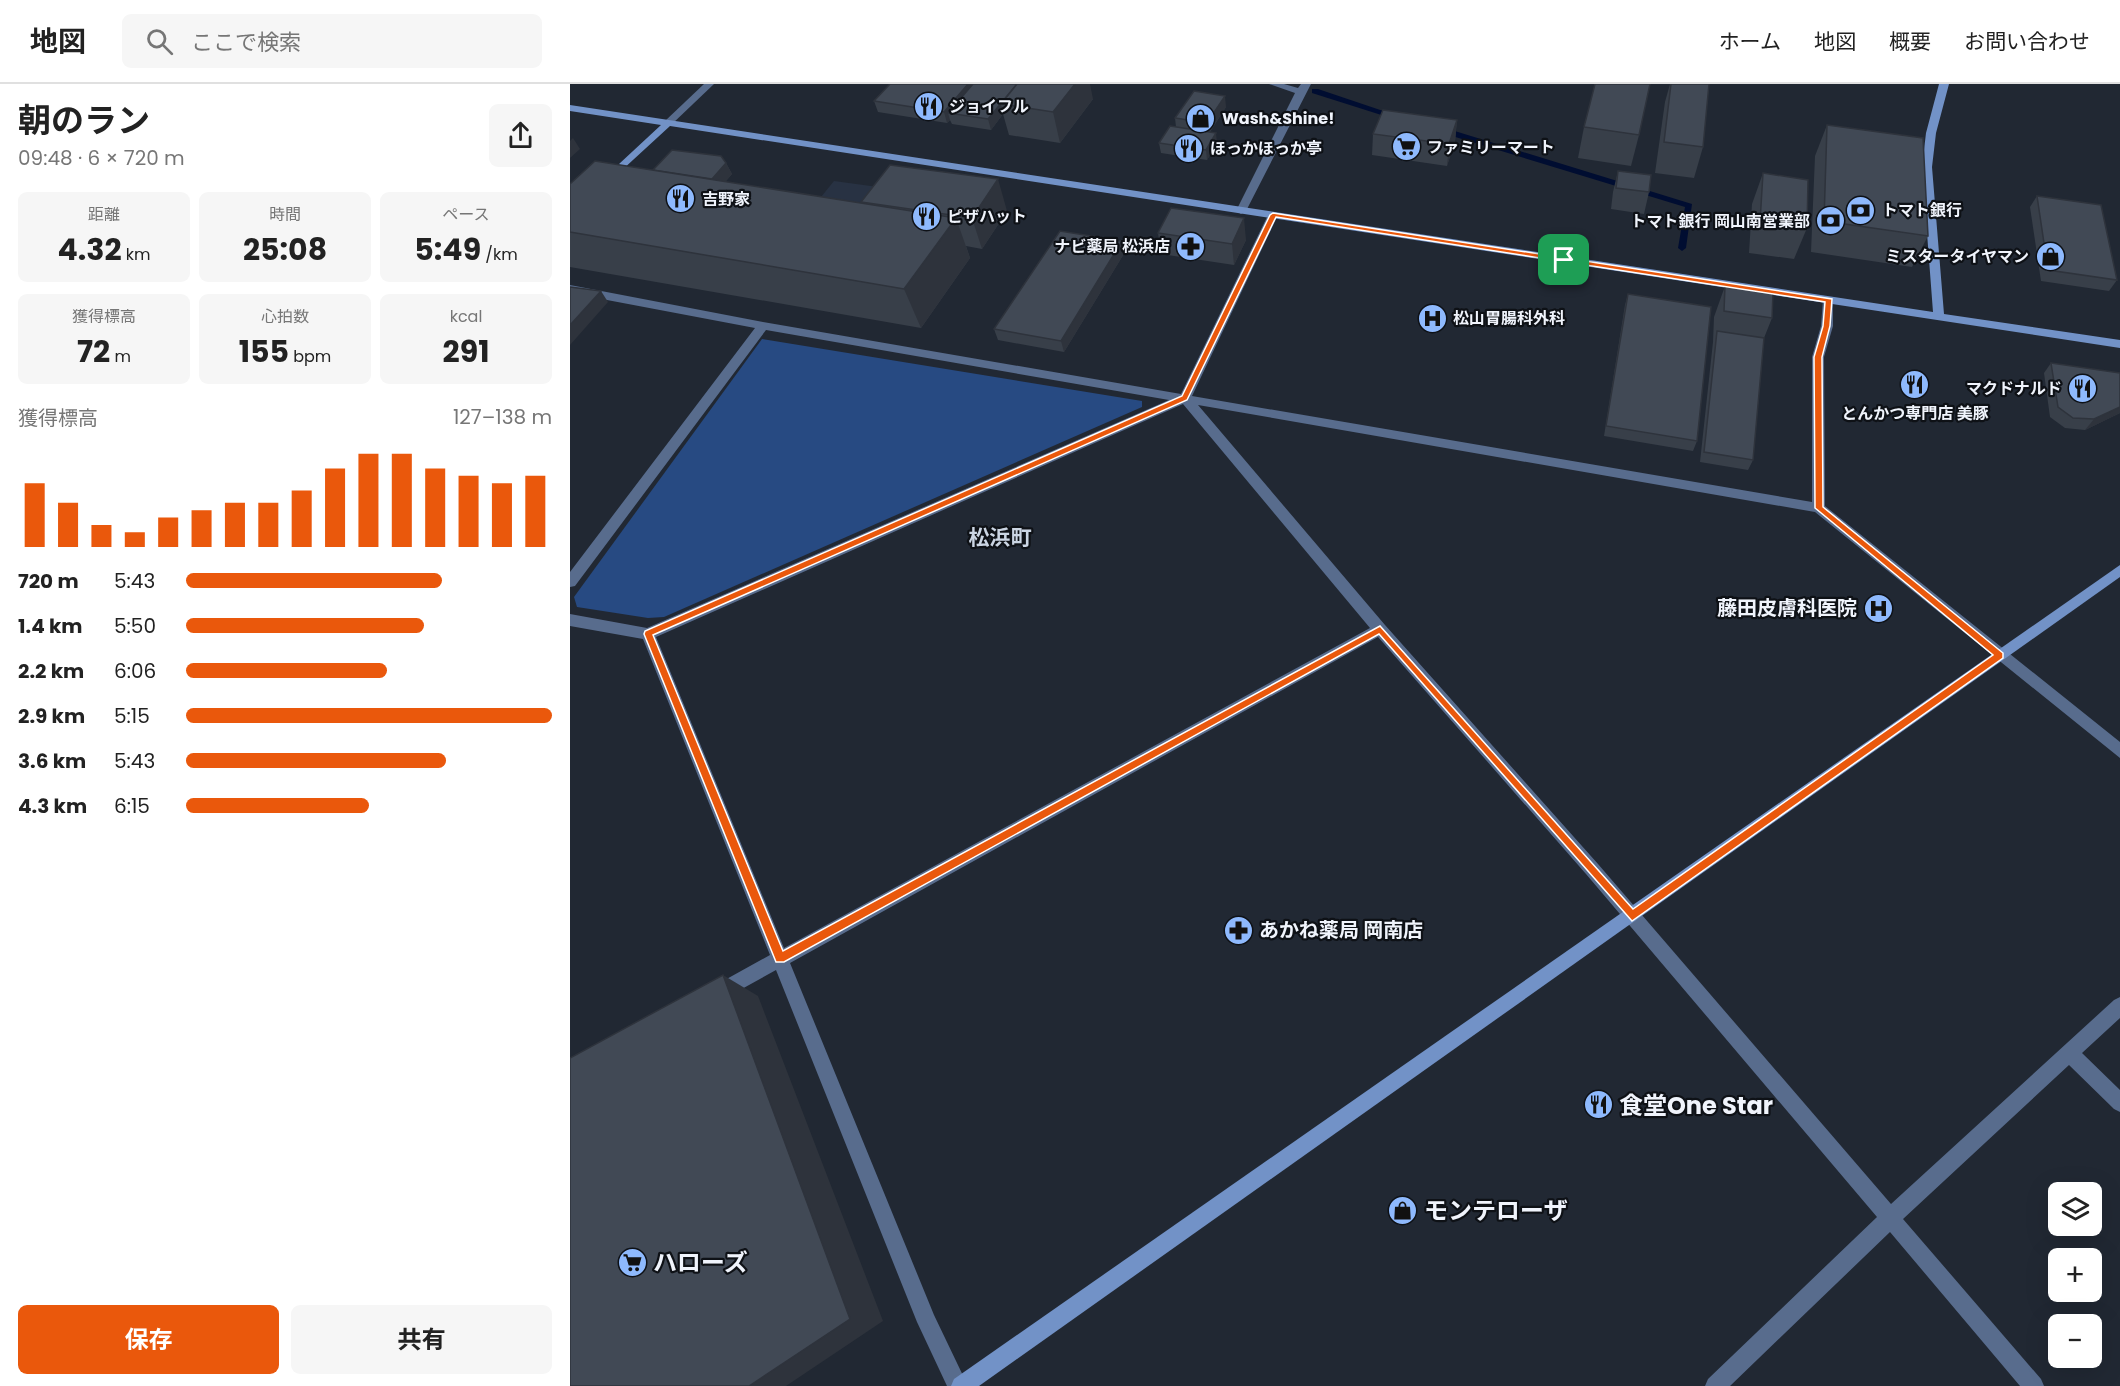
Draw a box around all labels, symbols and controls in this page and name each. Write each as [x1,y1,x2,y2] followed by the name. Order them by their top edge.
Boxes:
[122,14,542,68] search box
[30,22,86,61] text: 地図
[143,25,176,58] icon: search
[191,27,301,58] text: ここで検索
[1719,27,1781,56] text: ホーム
[1814,27,1856,56] text: 地図
[1889,27,1931,56] text: 概要
[1964,27,2090,56] text: お問い合わせ
[912,90,944,122] restaurant icon: ジョイフル
[949,95,1029,118] place label: ジョイフル
[18,97,150,144] text: 朝のラン
[1185,102,1217,134] shop icon: Wash&Shine!
[489,104,552,167] button: share
[1222,107,1334,130] place label: Wash&Shine!
[1390,131,1422,163] supermarket icon: ファミリーマート
[1173,132,1205,164] restaurant icon: ほっかほっか亭
[1427,136,1555,159] place label: ファミリーマート
[1210,137,1322,160] place label: ほっかほっか亭
[18,144,185,172] text: 09:48 · 6 × 720 m
[665,183,697,215] restaurant icon: 吉野家
[702,188,750,211] place label: 吉野家
[1845,194,1877,226] bank icon: トマト銀行
[1882,199,1962,222] place label: トマト銀行
[910,200,942,232] restaurant icon: ピザハット
[88,203,120,226] text: 距離
[269,203,301,226] text: 時間
[442,203,490,226] text: ペース
[947,205,1027,228] place label: ピザハット
[1815,205,1847,237] bank icon: トマト銀行 岡山南営業部
[1631,210,1810,233] place label: トマト銀行 岡山南営業部
[57,228,122,271] text: 4.32
[243,228,327,271] text: 25:08
[414,228,481,271] text: 5:49
[1175,230,1207,262] pharmacy icon: ナビ薬局 松浜店
[1538,234,1589,285] pin
[1055,235,1170,258] place label: ナビ薬局 松浜店
[2034,240,2066,272] shop icon: ミスタータイヤマン
[122,243,151,266] text: km
[481,243,518,266] text: /km
[1547,243,1580,276] icon: arrive
[1885,245,2029,268] place label: ミスタータイヤマン
[1416,302,1448,334] hospital icon: 松山胃腸科外科
[72,305,136,328] text: 獲得標高
[261,305,309,328] text: 心拍数
[450,305,482,328] text: kcal
[1453,307,1565,330] place label: 松山胃腸科外科
[77,330,110,373] text: 72
[239,330,289,373] text: 155
[443,330,489,373] text: 291
[110,345,131,368] text: m
[289,345,331,368] text: bpm
[1899,369,1931,401] restaurant icon: とんかつ専門店 美豚
[2067,372,2099,404] restaurant icon: マクドナルド
[1966,377,2062,400] place label: マクドナルド
[1841,402,1989,425] place label: とんかつ専門店 美豚
[453,403,552,431] text: 127–138 m
[18,404,98,432] text: 獲得標高
[969,523,1032,552] district label: 松浜町
[18,567,79,595] text: 720 m
[114,567,155,595] text: 5:43
[1862,592,1894,624] hospital icon: 藤田皮膚科医院
[1717,594,1857,622] place label: 藤田皮膚科医院
[18,612,82,640] text: 1.4 km
[114,612,156,640] text: 5:50
[18,657,84,685] text: 2.2 km
[114,657,156,685] text: 6:06
[18,702,85,730] text: 2.9 km
[114,702,150,730] text: 5:15
[18,747,86,775] text: 3.6 km
[114,747,155,775] text: 5:43
[18,792,87,820] text: 4.3 km
[114,792,150,820] text: 6:15
[1222,914,1254,946] pharmacy icon: あかね薬局 岡南店
[1259,916,1423,944] place label: あかね薬局 岡南店
[1582,1089,1614,1121] restaurant icon: 食堂One Star
[1619,1089,1773,1122] place label: 食堂One Star
[2048,1182,2102,1368] map controls
[2048,1182,2102,1236] button: layers
[1387,1194,1419,1226] shop icon: モンテローザ
[1424,1194,1568,1227] place label: モンテローザ
[616,1246,648,1278] supermarket icon: ハローズ
[653,1246,748,1279] place label: ハローズ
[2048,1248,2102,1302] button: +
[18,1305,279,1374] button: 保存
[291,1305,552,1374] button: 共有
[2048,1314,2102,1368] button: −

